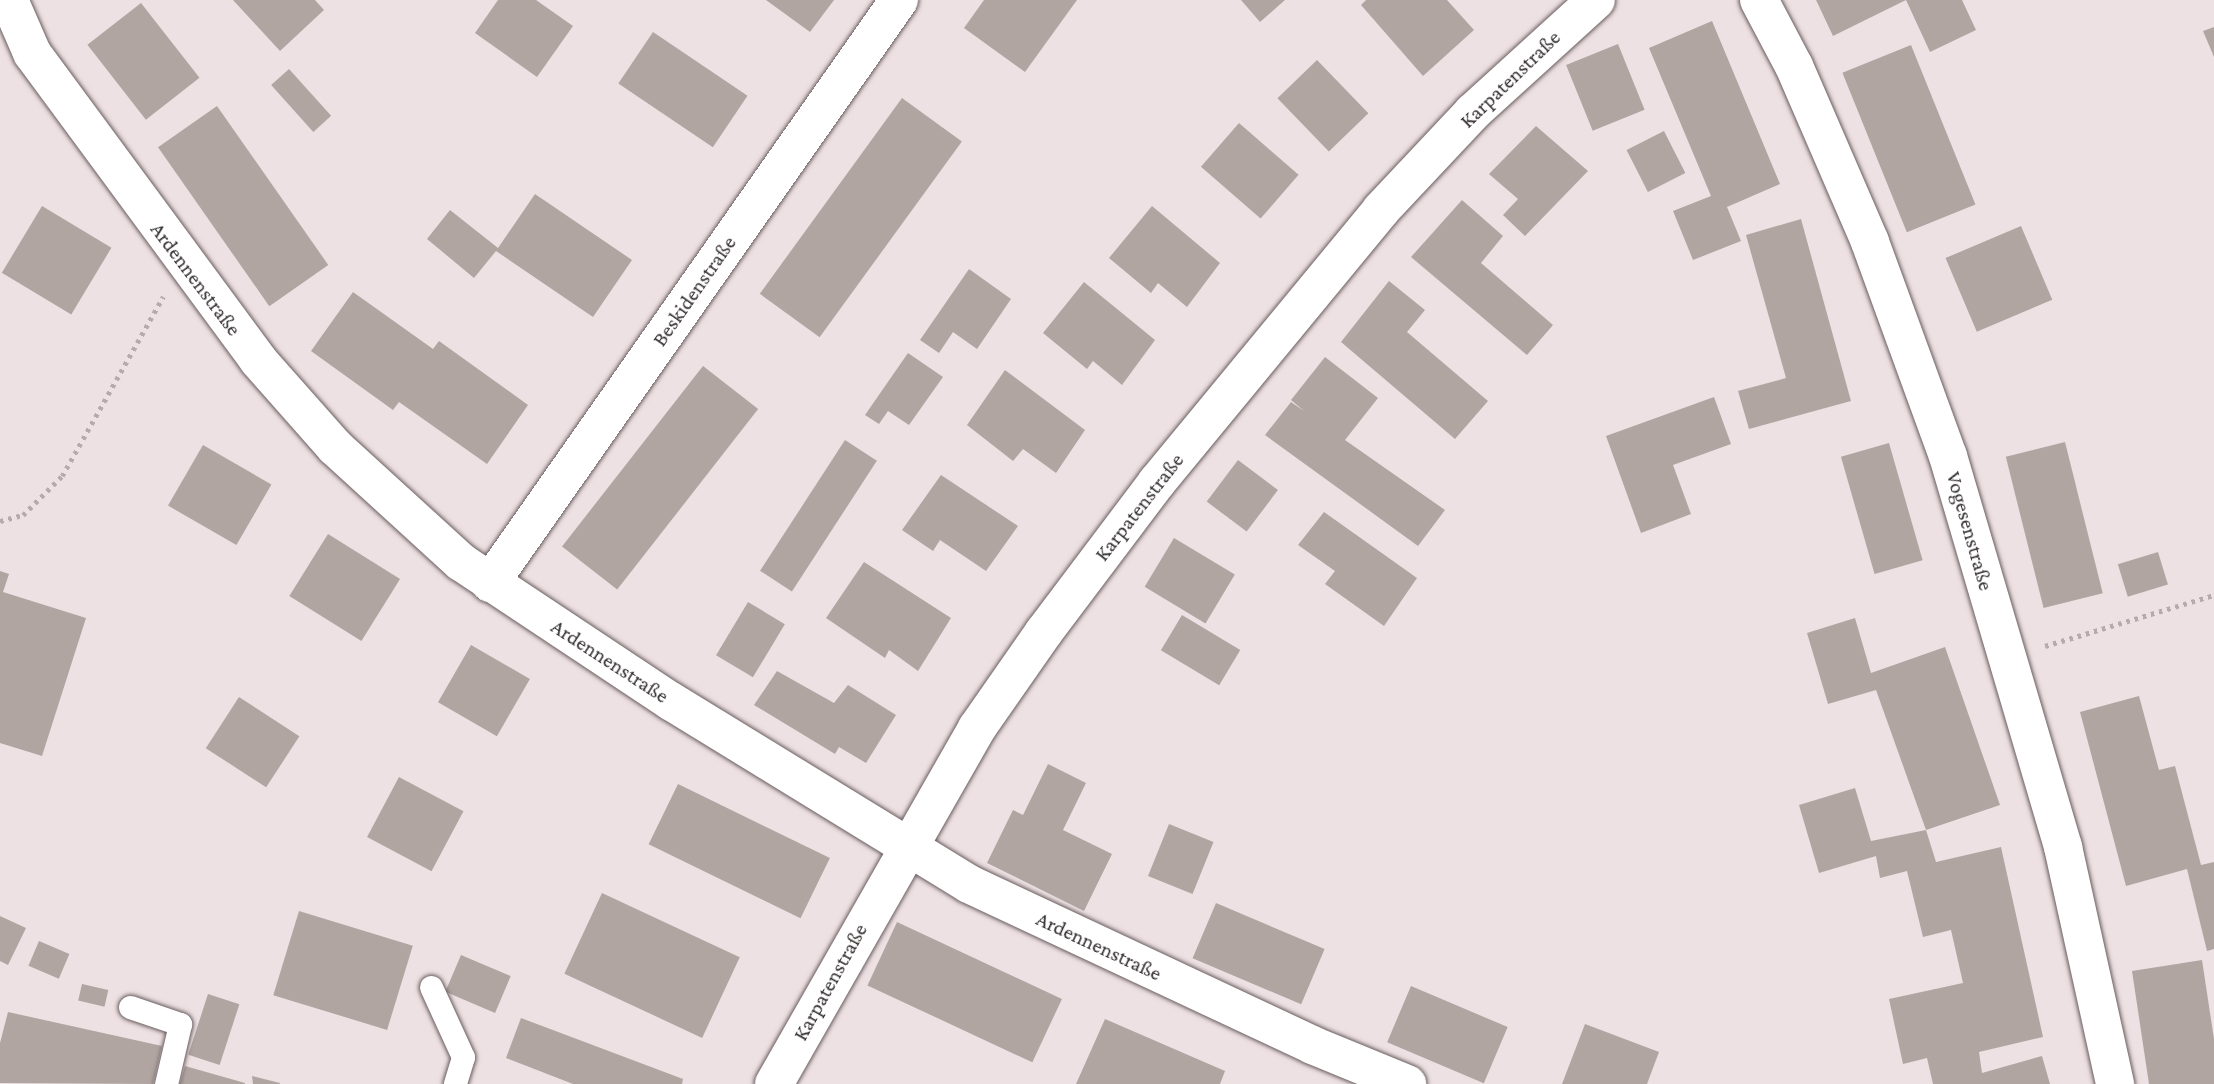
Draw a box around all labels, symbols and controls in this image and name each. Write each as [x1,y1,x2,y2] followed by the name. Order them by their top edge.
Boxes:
[1454,25,1566,133] street label: Karpatenstraße
[145,217,247,341] street label: Ardennenstraße
[647,231,741,351] street label: Beskidenstraße
[1089,448,1189,566] street label: Karpatenstraße
[1941,469,1999,593] street label: Vogesenstraße
[546,614,674,708] street label: Ardennenstraße
[1032,906,1166,986] street label: Ardennenstraße
[787,919,873,1045] street label: Karpatenstraße

